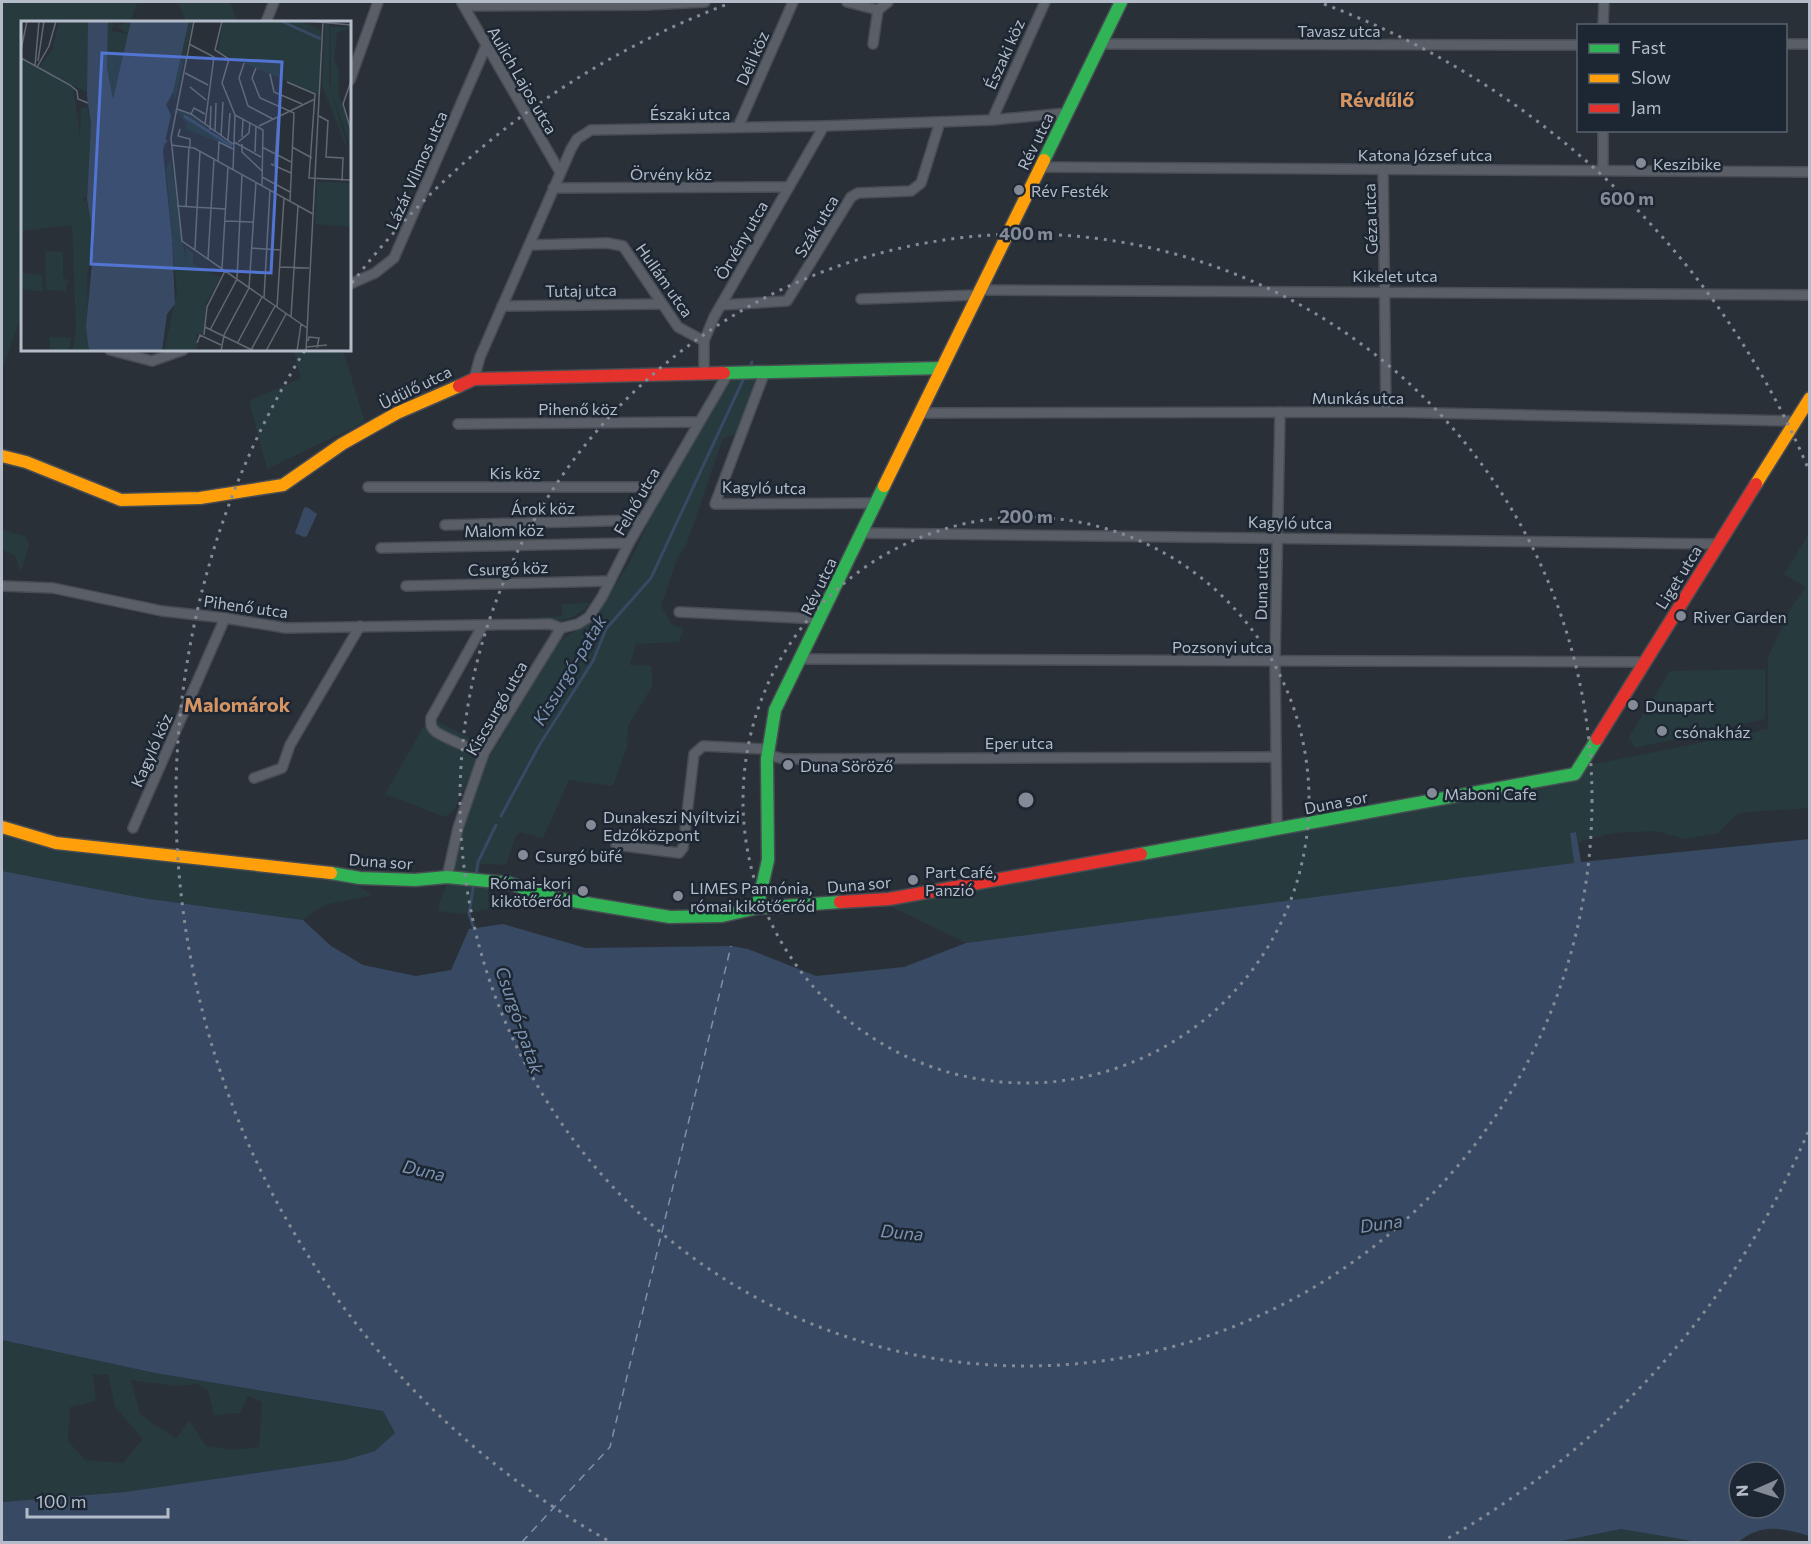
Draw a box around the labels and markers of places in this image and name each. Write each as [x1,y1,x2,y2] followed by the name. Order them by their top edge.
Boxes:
[1653,154,1721,173] place label: Keszibike
[1634,156,1648,170] marker: Keszibike
[1031,181,1109,200] place label: Rév Festék
[1012,183,1026,197] marker: Rév Festék
[1693,607,1787,626] place label: River Garden
[1674,609,1688,623] marker: River Garden
[1645,696,1714,715] place label: Dunapart
[1626,698,1640,712] marker: Dunapart
[1674,722,1750,741] place label: csónakház
[1655,724,1669,738] marker: csónakház
[800,756,893,775] place label: Duna Söröző
[781,758,795,772] marker: Duna Söröző
[1444,784,1537,803] place label: Maboni Cafe
[1425,786,1439,800] marker: Maboni Cafe
[1016,790,1036,810] centre of rings
[603,807,740,844] place label: Dunakeszi Nyíltvizi Edzőközpont
[584,818,598,832] marker: Dunakeszi Nyíltvizi Edzőközpont
[535,846,622,865] place label: Csurgó büfé
[516,848,530,862] marker: Csurgó büfé
[925,862,997,899] place label: Part Café, Panzió
[490,873,571,910] place label: Római-kori kikötőerőd
[906,873,920,887] marker: Part Café, Panzió
[690,878,815,915] place label: LIMES Pannónia, római kikötőerőd
[576,884,590,898] marker: Római-kori kikötőerőd
[671,889,685,903] marker: LIMES Pannónia, római kikötőerőd

